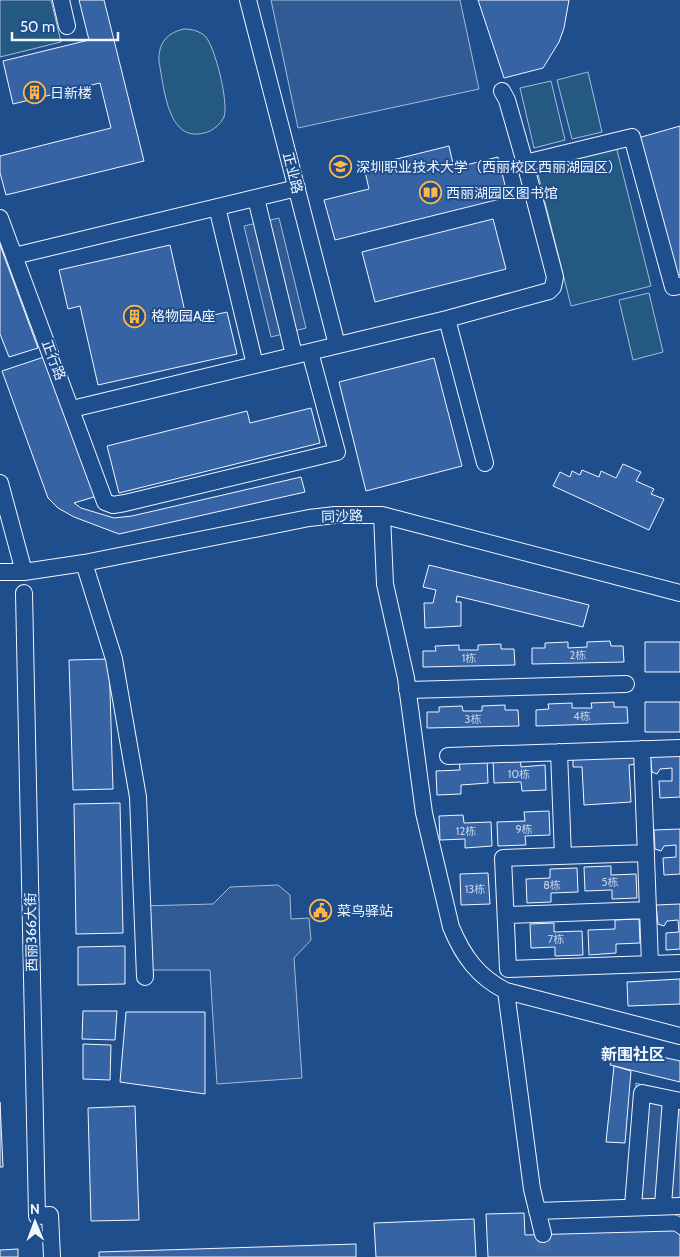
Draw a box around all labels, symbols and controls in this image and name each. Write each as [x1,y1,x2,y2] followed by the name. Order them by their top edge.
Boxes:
[12,10,119,42] scale bar
[20,18,55,36] text: 50 m
[22,81,46,105] building icon: 日新楼
[50,84,92,102] place label: 日新楼
[279,150,307,196] street label: 正业路
[328,155,352,179] school or university icon: 深圳职业技术大学（西丽校区西丽湖园区）
[356,158,622,176] place label: 深圳职业技术大学（西丽校区西丽湖园区）
[418,181,442,205] library icon: 西丽湖园区图书馆
[446,184,558,202] place label: 西丽湖园区图书馆
[123,304,147,328] building icon: 格物园A座
[151,307,216,325] place label: 格物园A座
[38,337,70,383] street label: 正行路
[321,506,363,526] street label: 同沙路
[570,648,586,662] house number: 2栋
[462,651,476,665] house number: 1栋
[573,709,591,723] house number: 4栋
[465,712,481,726] house number: 3栋
[508,767,530,781] house number: 10栋
[515,822,533,836] house number: 9栋
[456,824,476,838] house number: 12栋
[602,875,618,889] house number: 5栋
[543,878,561,892] house number: 8栋
[465,882,485,896] house number: 13栋
[21,892,41,972] street label: 西丽366大街
[309,899,333,923] public building icon: 菜鸟驿站
[337,902,393,920] place label: 菜鸟驿站
[548,932,564,946] house number: 7栋
[601,1045,665,1064] district label: 新围社区
[10,1197,60,1247] north arrow
[30,1200,40,1218] text: N

